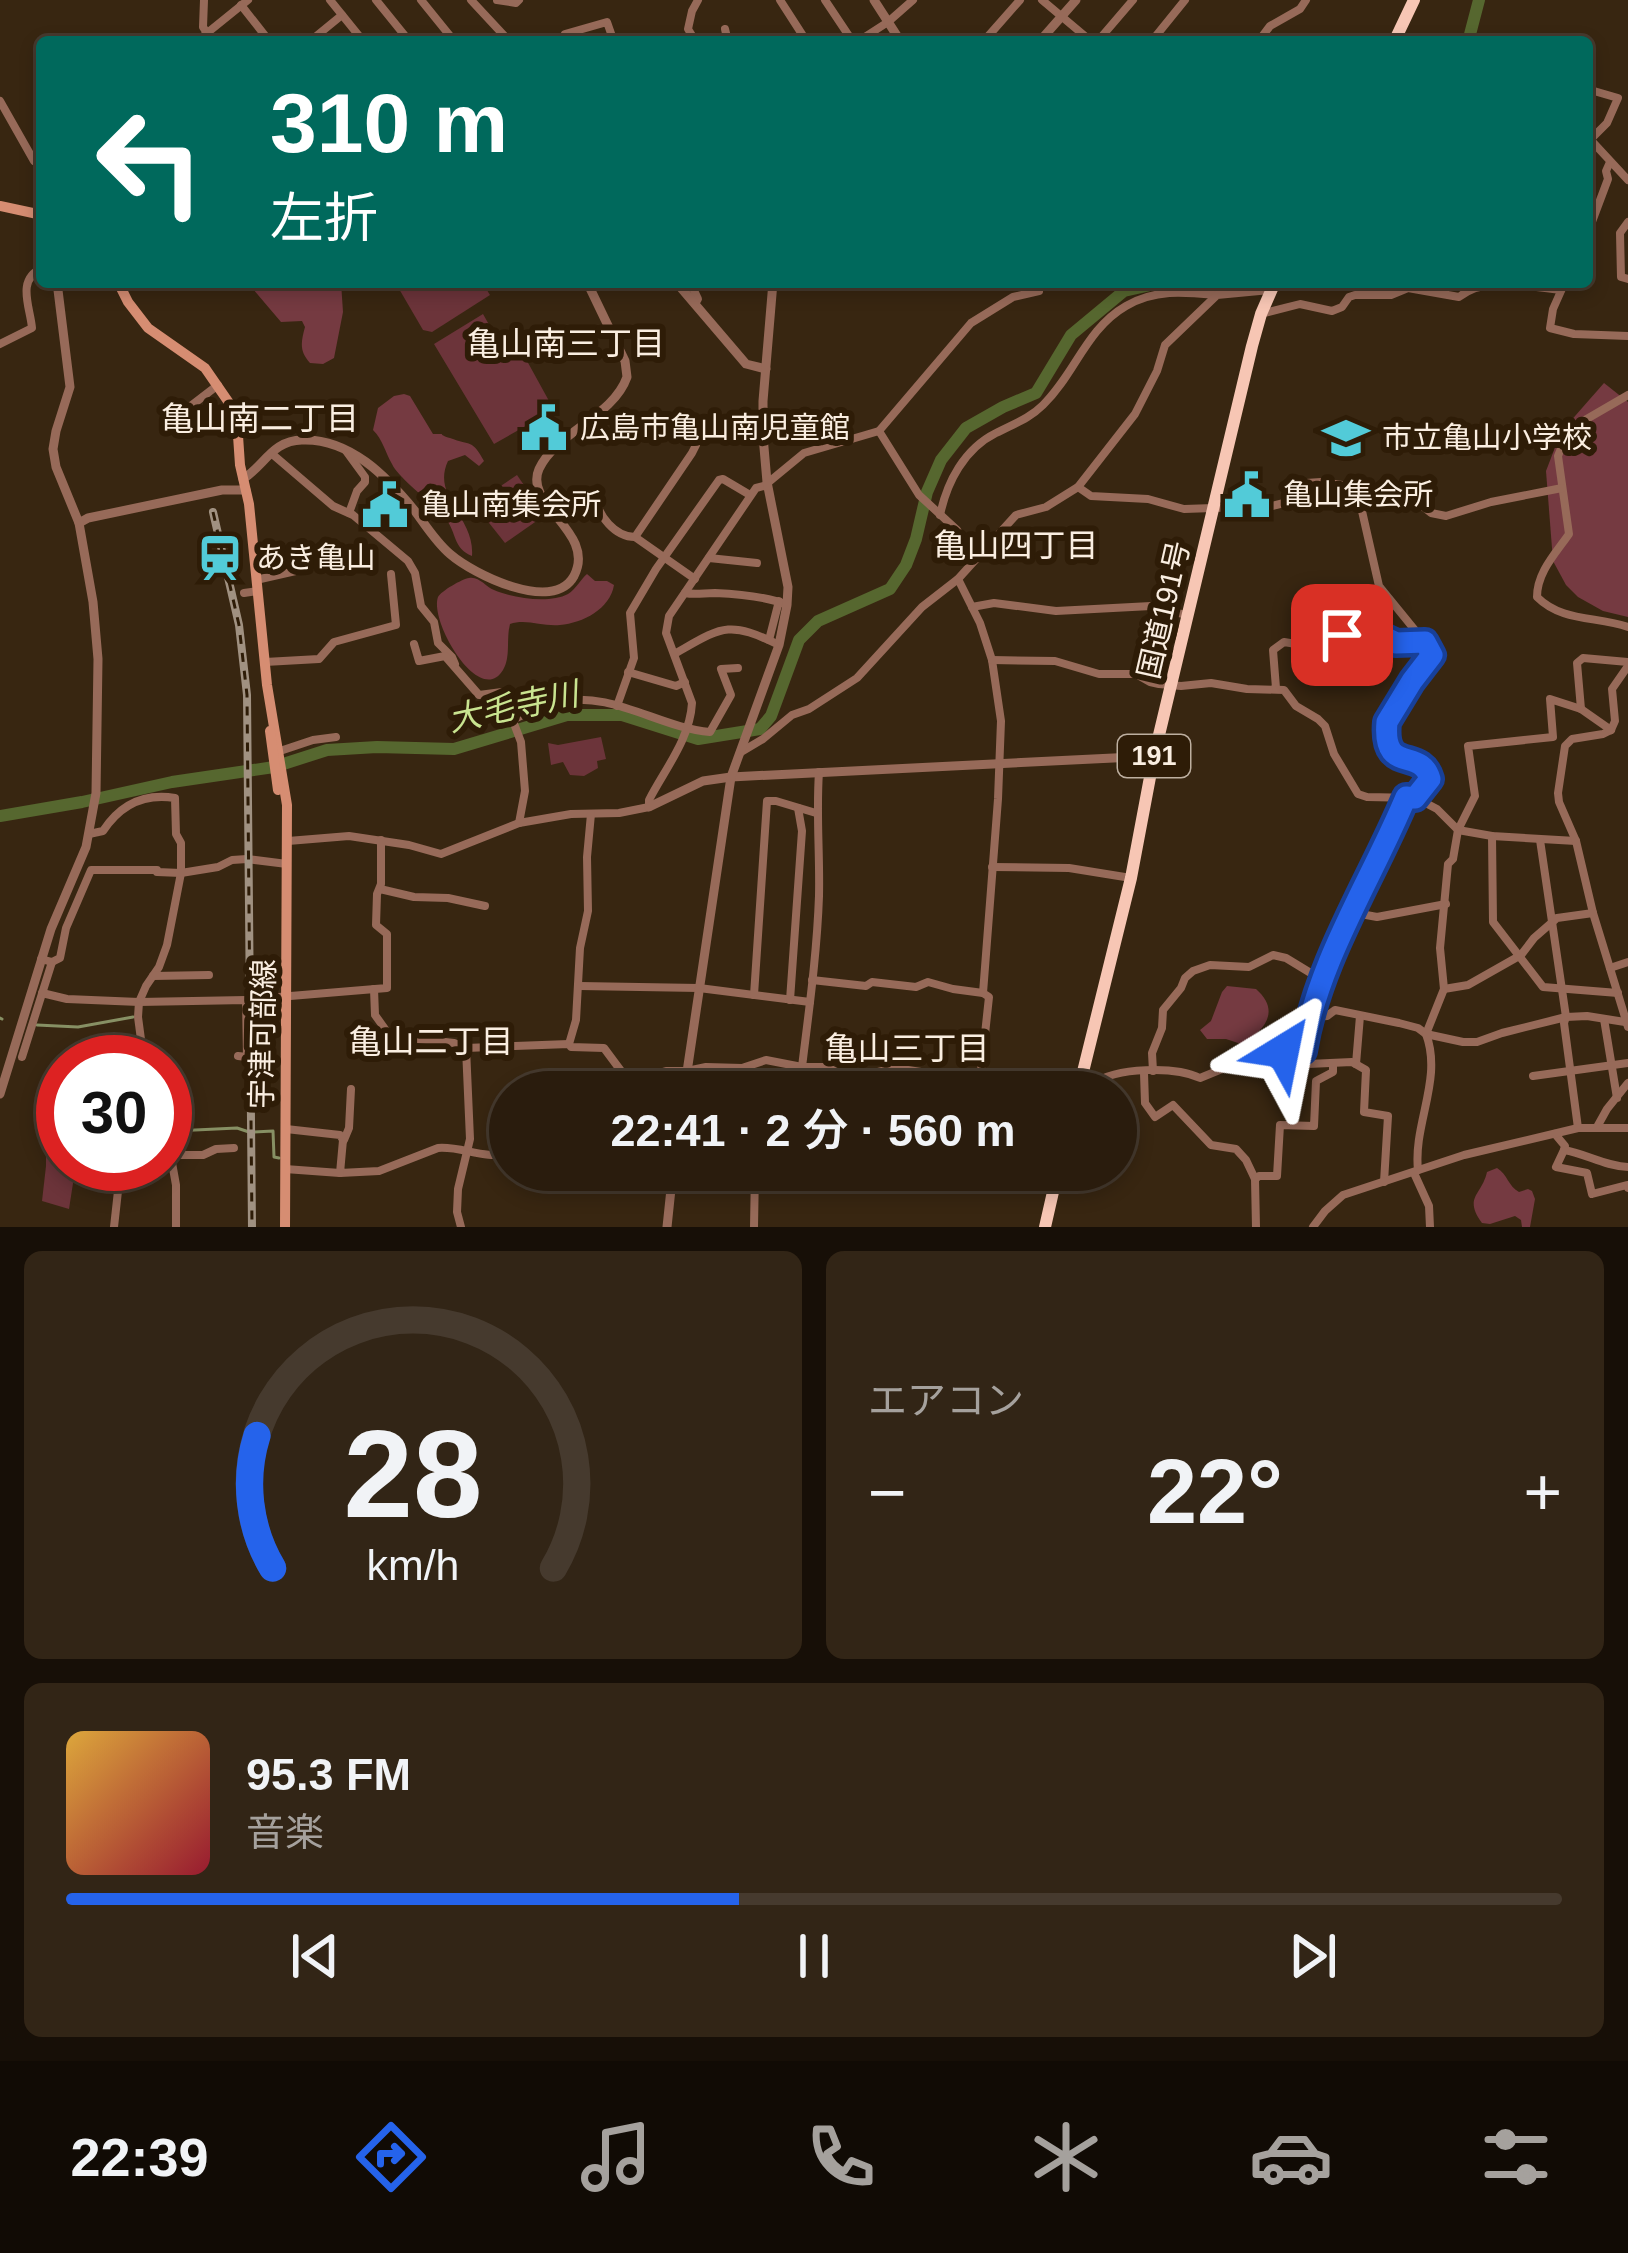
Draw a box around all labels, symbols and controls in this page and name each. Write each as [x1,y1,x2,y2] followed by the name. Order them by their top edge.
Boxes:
[270,76,508,170] text: 310 m
[72,84,228,240] icon: left
[270,188,378,248] text: 左折
[467,325,665,362] district label: 亀山南三丁目
[161,400,359,437] district label: 亀山南二丁目
[519,403,569,453] public building icon: 広島市亀山南児童館
[580,411,850,444] place label: 広島市亀山南児童館
[1321,413,1371,463] school or university icon: 市立亀山小学校
[1382,421,1592,454] place label: 市立亀山小学校
[1222,470,1272,520] public building icon: 亀山集会所
[1283,478,1433,511] place label: 亀山集会所
[360,480,410,530] public building icon: 亀山南集会所
[421,488,601,521] place label: 亀山南集会所
[934,527,1099,564] district label: 亀山四丁目
[195,533,245,583] station icon: あき亀山
[1132,538,1195,682] street label: 国道191号
[256,541,376,574] place label: あき亀山
[1291,584,1393,686] pin
[1309,602,1375,668] icon: arrive
[445,674,584,738] water label: 大毛寺川
[1118,735,1190,777] road number: 191
[245,959,280,1109] street label: 宇津可部線
[1220,988,1346,1114] position arrow
[349,1023,514,1060] district label: 亀山二丁目
[825,1030,990,1067] district label: 亀山三丁目
[36,1035,192,1191] speed limit sign: 30
[610,1105,1016,1156] text: 22:41 · 2 分 · 560 m
[868,1379,1024,1422] text: エアコン
[344,1404,482,1543] text: 28
[1147,1442,1283,1542] text: 22°
[868,1455,907,1529] text: −
[1523,1455,1562,1529] text: +
[367,1541,459,1589] text: km/h
[246,1749,411,1800] text: 95.3 FM
[246,1811,324,1854] text: 音楽
[282,1923,348,1989] icon: previous
[781,1923,847,1989] icon: pause
[1280,1923,1346,1989] icon: next
[349,2115,433,2199] icon: directions
[574,2115,658,2199] icon: music
[799,2115,883,2199] icon: phone
[1024,2115,1108,2199] icon: climate
[1249,2115,1333,2199] icon: car
[1474,2115,1558,2199] icon: filters
[70,2127,209,2187] text: 22:39

